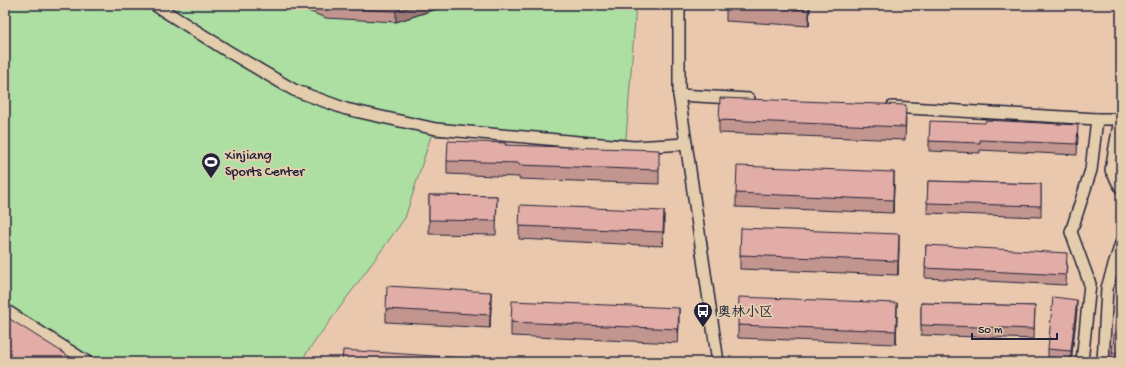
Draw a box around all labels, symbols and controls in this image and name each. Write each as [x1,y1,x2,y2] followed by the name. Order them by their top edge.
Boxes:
[224,148,305,181] place label: Xinjiang Sports Center
[200,151,222,179] sports icon: Xinjiang Sports Center
[692,300,714,328] bus stop icon: 奥林小区
[717,305,773,322] place label: 奥林小区
[972,315,1057,341] scale bar
[978,324,1003,338] text: 50 m

